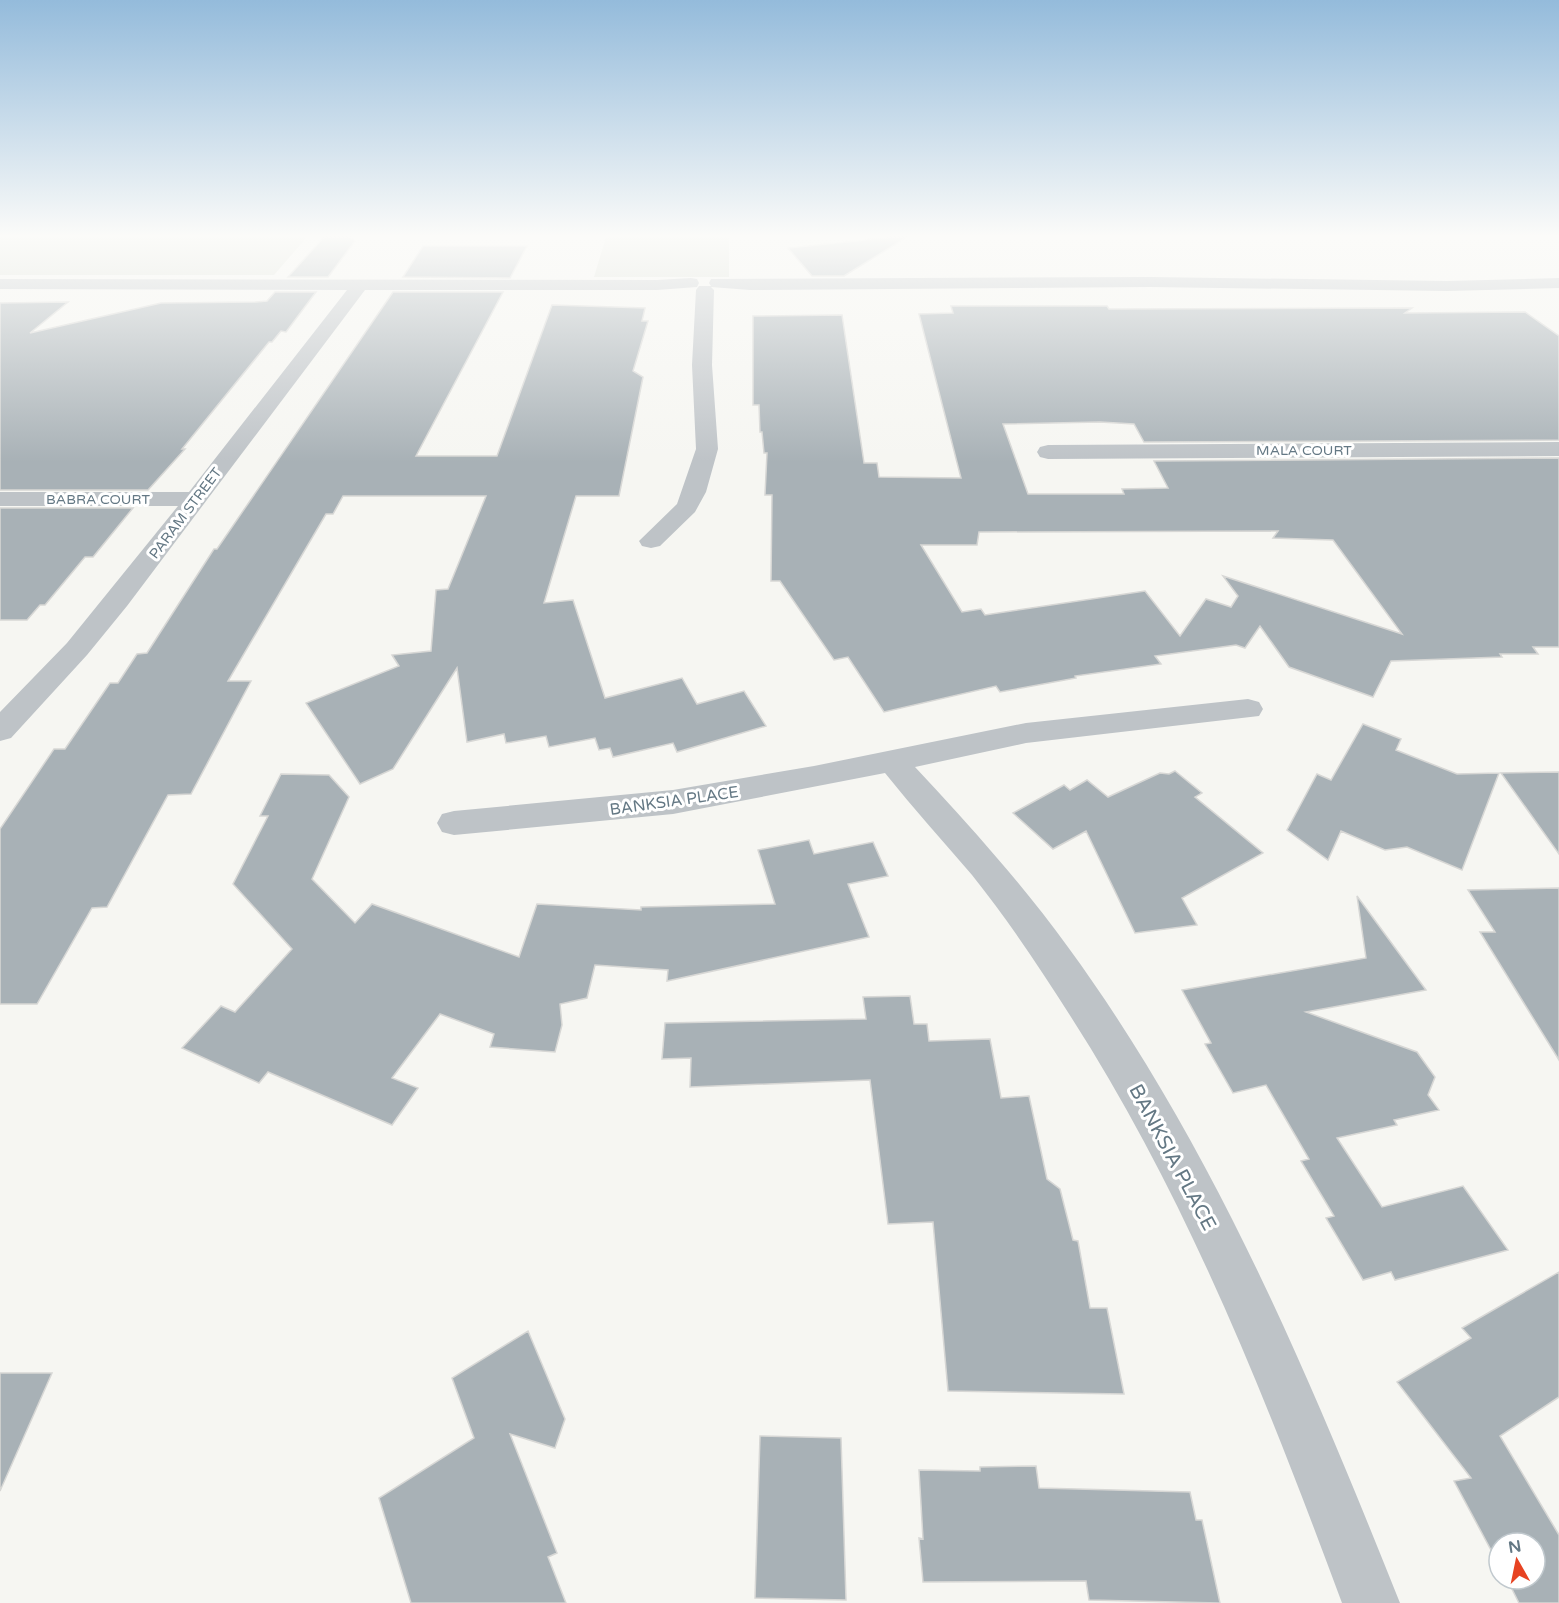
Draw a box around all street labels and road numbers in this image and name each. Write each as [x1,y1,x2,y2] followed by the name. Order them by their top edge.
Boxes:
[1256,442,1352,459] street label: MALA COURT
[146,464,226,562] street label: PARAM STREET
[46,491,150,508] street label: BABRA COURT
[608,782,740,820] street label: BANKSIA PLACE
[1123,1080,1221,1235] street label: BANKSIA PLACE

